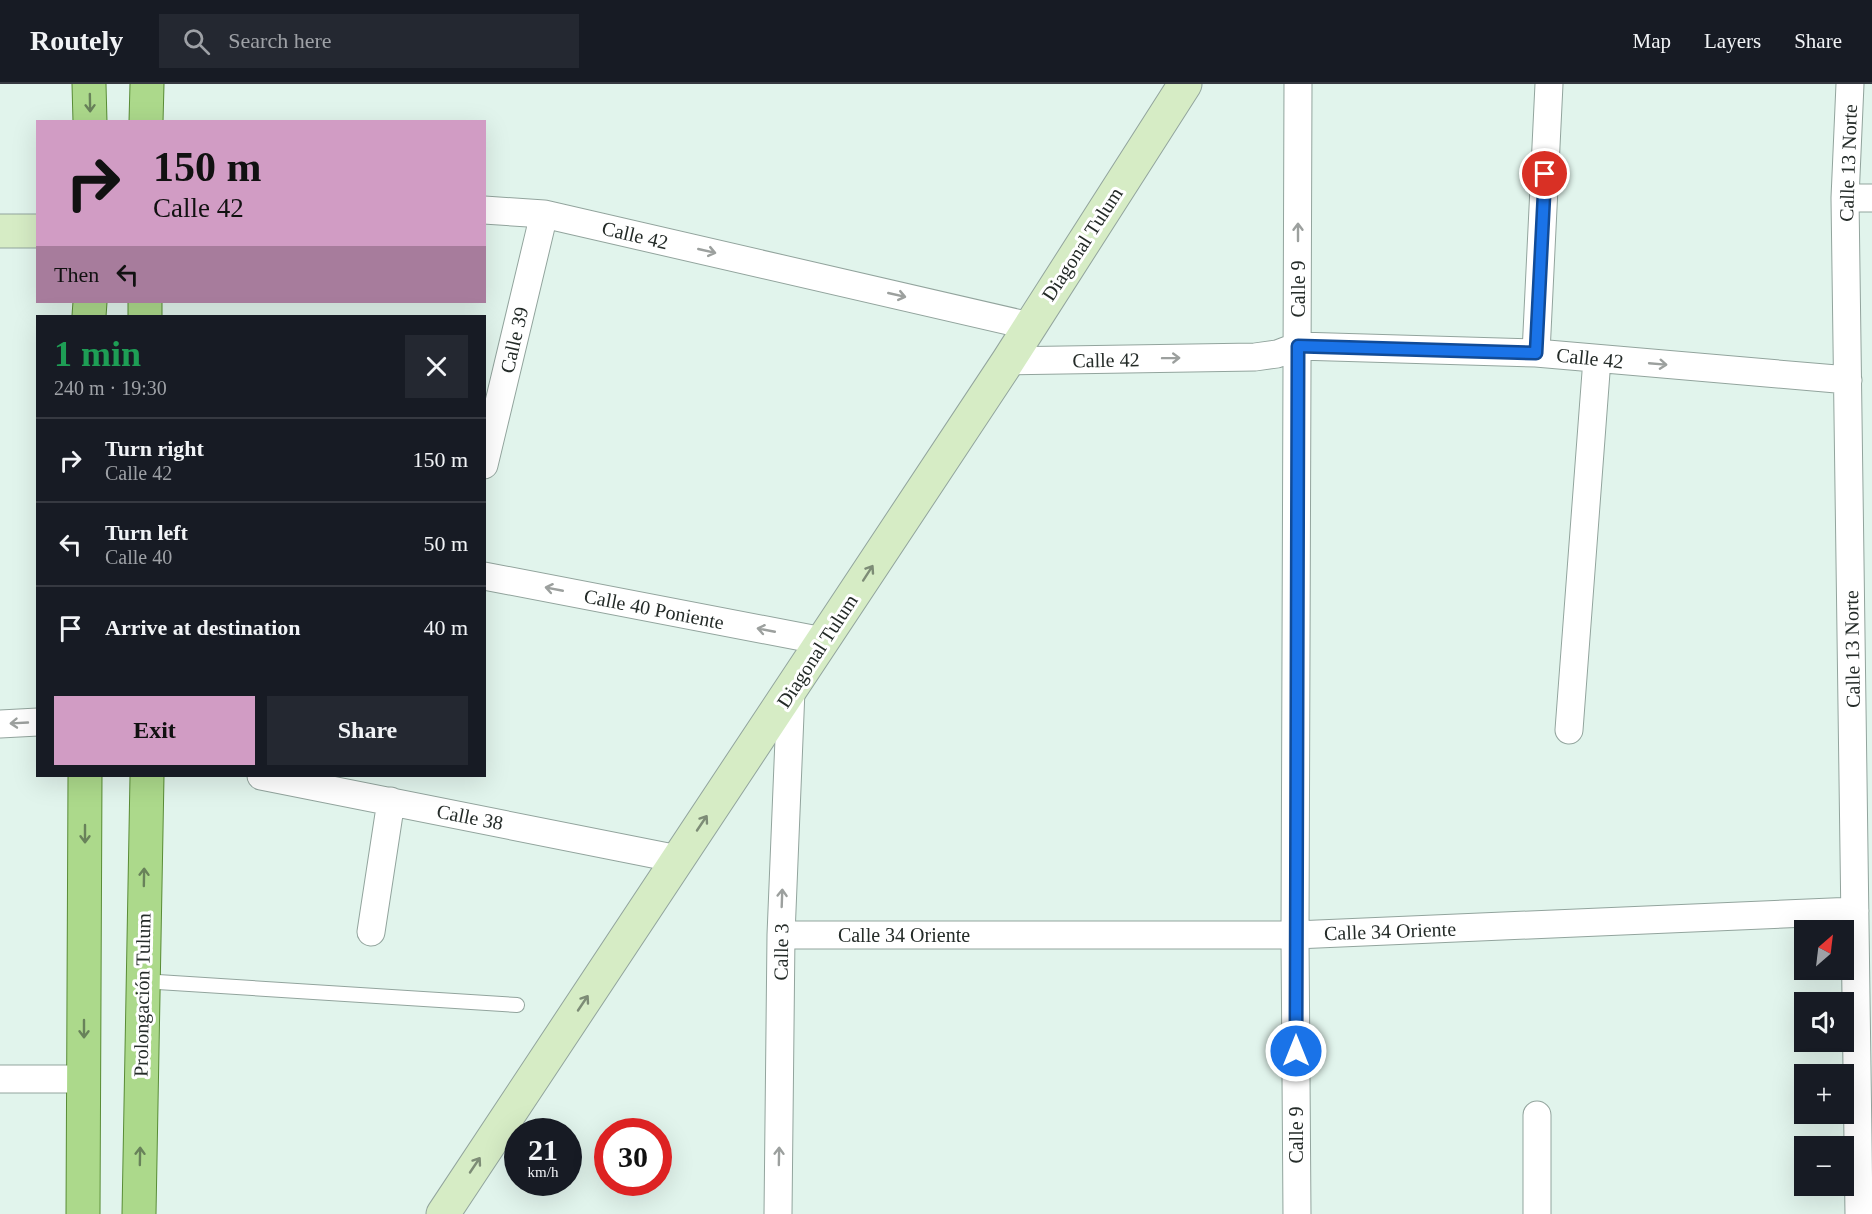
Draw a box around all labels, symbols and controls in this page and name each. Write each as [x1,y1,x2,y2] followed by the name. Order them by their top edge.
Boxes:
[159,14,579,68] search box
[30,25,123,56] text: Routely
[180,25,213,58] icon: search
[228,28,332,53] text: Search here
[1633,29,1671,53] text: Map
[1704,29,1761,53] text: Layers
[1794,29,1842,53] text: Share
[84,92,95,112] one-way arrow
[1835,104,1861,222] street label: Calle 13 Norte
[54,144,132,222] icon: right
[153,144,262,190] text: 150 m
[1519,148,1570,199] pin
[1528,157,1561,190] icon: arrive
[1037,183,1128,305] street label: Diagonal Tulum
[153,193,244,223] text: Calle 42
[600,217,670,253] street label: Calle 42
[1292,222,1304,242] one-way arrow
[697,246,716,258] one-way arrow
[111,258,144,291] icon: left
[1287,260,1309,318] street label: Calle 9
[54,262,99,287] text: Then
[886,290,906,301] one-way arrow
[496,305,532,375] street label: Calle 39
[54,334,141,374] text: 1 min
[405,335,468,398] button: close
[1555,344,1625,372] street label: Calle 42
[1072,348,1140,372] street label: Calle 42
[1161,353,1181,364] one-way arrow
[1648,359,1668,370] one-way arrow
[54,377,167,399] text: 240 m · 19:30
[105,436,204,461] text: Turn right
[54,444,87,477] icon: right
[412,447,468,472] text: 150 m
[105,462,172,484] text: Calle 42
[105,520,188,545] text: Turn left
[54,528,87,561] icon: left
[423,531,468,556] text: 50 m
[105,546,172,568] text: Calle 40
[863,565,875,582] one-way arrow
[544,583,564,594] one-way arrow
[582,585,726,633] street label: Calle 40 Poniente
[772,590,863,712] street label: Diagonal Tulum
[1840,590,1864,708] street label: Calle 13 Norte
[54,612,87,645] icon: arrive
[105,615,301,640] text: Arrive at destination
[423,615,468,640] text: 40 m
[756,624,776,635] one-way arrow
[54,696,255,765] button: Exit
[267,696,468,765] button: Share
[9,718,29,729] one-way arrow
[435,800,505,834] street label: Calle 38
[697,815,709,832] one-way arrow
[79,823,91,843] one-way arrow
[139,867,150,887] one-way arrow
[777,888,788,908] one-way arrow
[130,912,155,1077] street label: Prolongación Tulum
[1324,918,1457,944] street label: Calle 34 Oriente
[1794,920,1854,980] north arrow
[1794,920,1854,1196] map controls
[770,923,792,981] street label: Calle 3
[838,924,970,946] street label: Calle 34 Oriente
[1794,992,1854,1052] button: sound
[577,995,589,1011] one-way arrow
[78,1018,90,1038] one-way arrow
[1264,1019,1328,1083] position arrow
[1794,1064,1854,1124] button: +
[1285,1106,1307,1164] street label: Calle 9
[594,1118,672,1196] speed limit sign: 30
[528,1133,558,1166] text: 21
[1794,1136,1854,1196] button: −
[134,1146,146,1166] one-way arrow
[773,1146,784,1166] one-way arrow
[469,1157,481,1174] one-way arrow
[528,1164,558,1180] text: km/h

